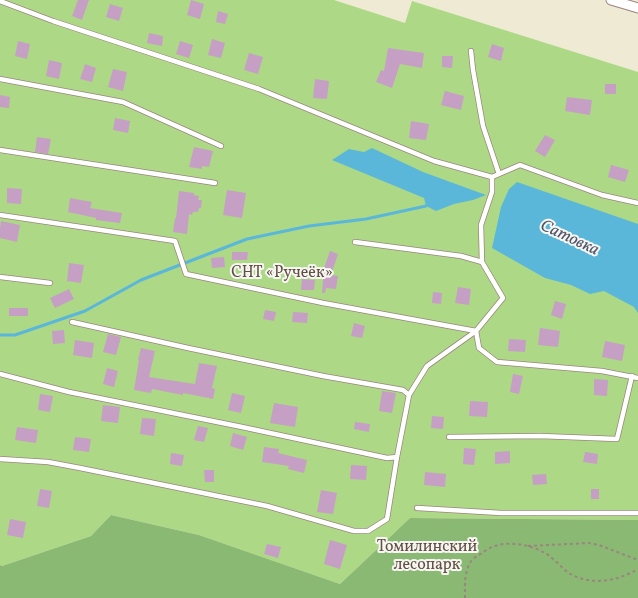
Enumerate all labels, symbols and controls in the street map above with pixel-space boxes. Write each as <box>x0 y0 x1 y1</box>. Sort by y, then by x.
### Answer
water label: Сатовка <box>536 217 602 261</box>
park label: СНТ «Ручеёк» <box>231 264 333 284</box>
park label: Томилинский лесопарк <box>377 538 477 576</box>

